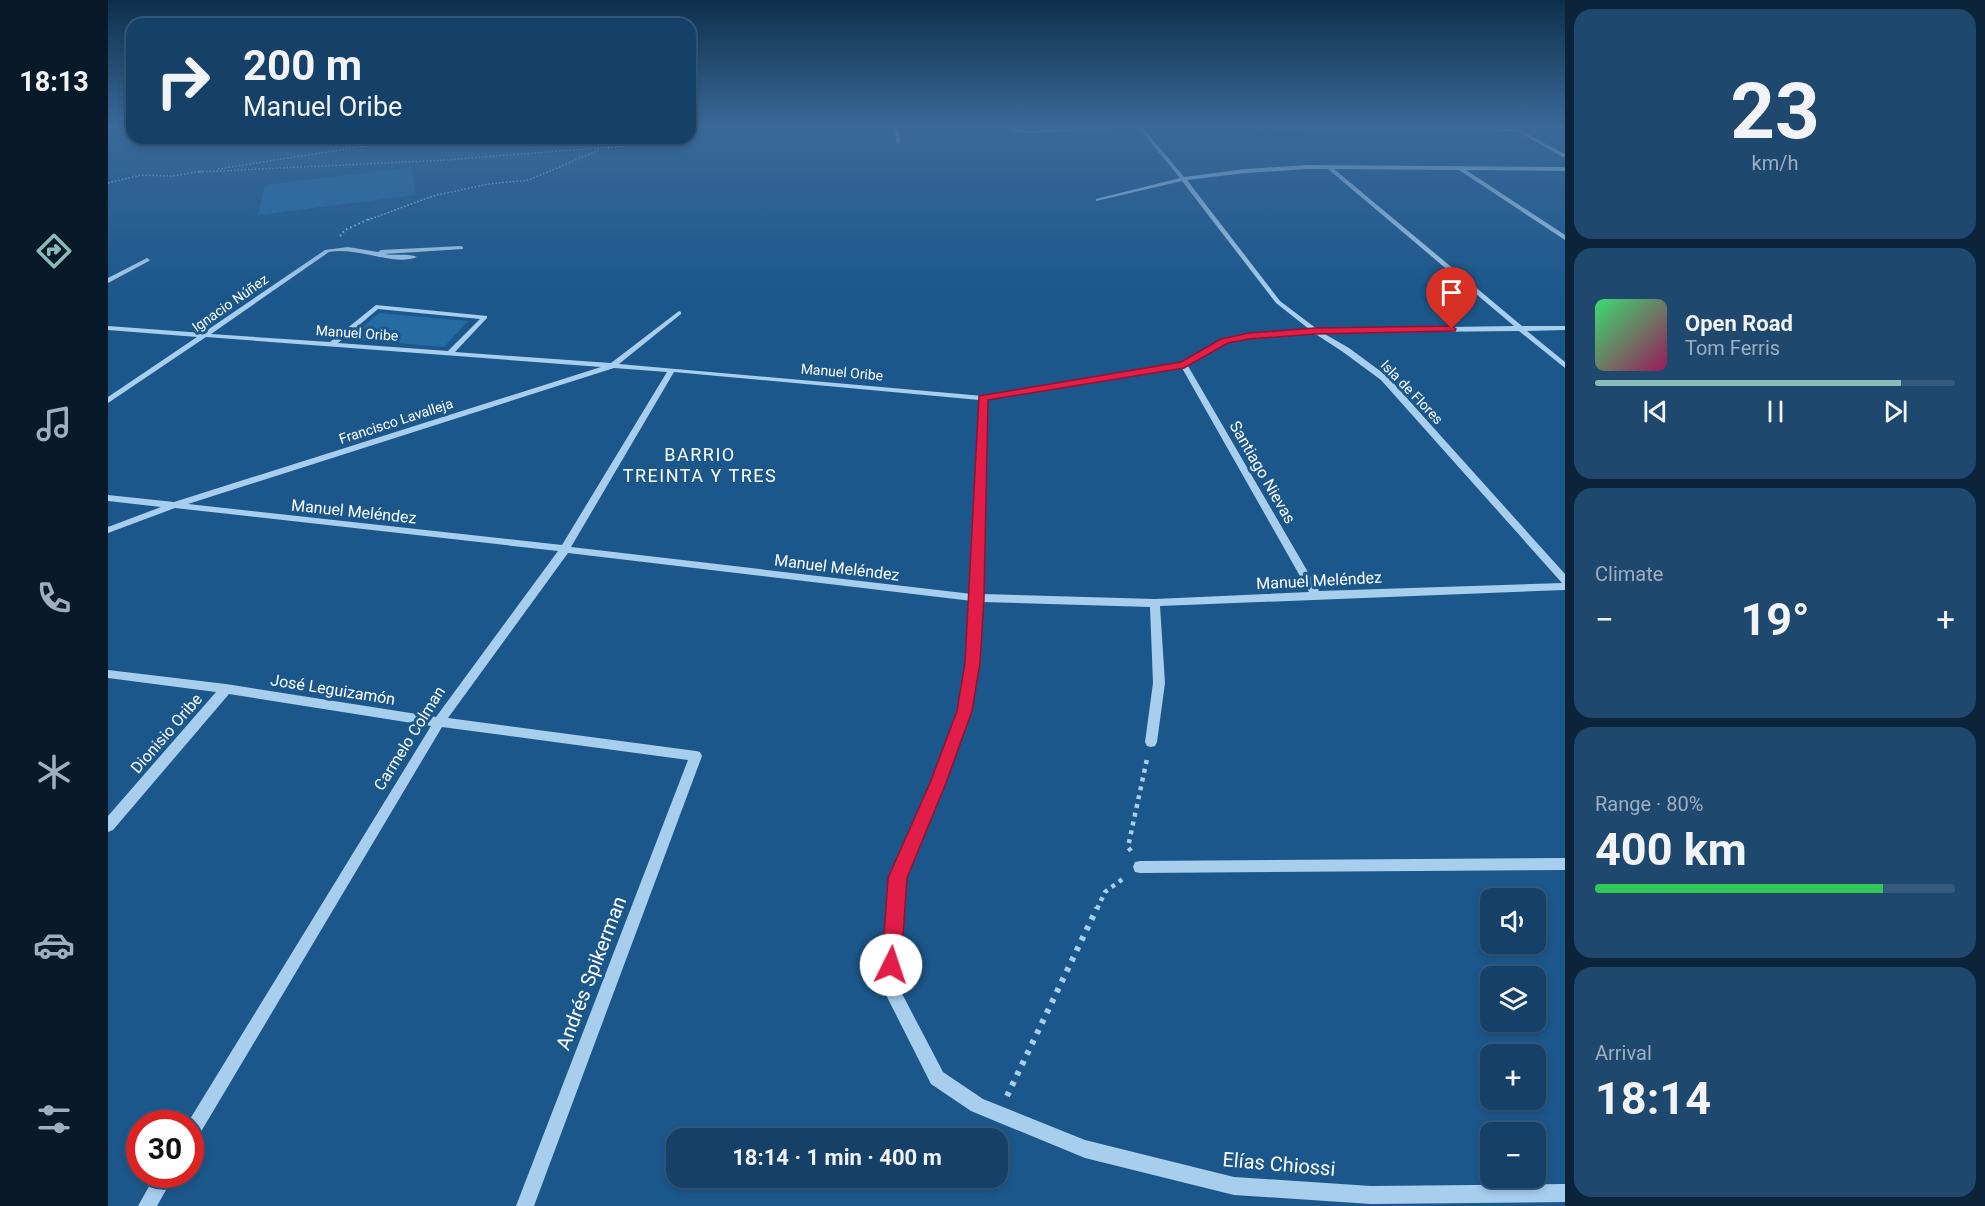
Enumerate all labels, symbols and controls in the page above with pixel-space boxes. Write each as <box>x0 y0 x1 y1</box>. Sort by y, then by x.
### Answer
text: 200 m <box>243 41 362 90</box>
icon: right <box>144 42 222 120</box>
text: 18:13 <box>19 66 89 98</box>
text: 23 <box>1730 66 1820 157</box>
text: Manuel Oribe <box>243 91 402 123</box>
text: km/h <box>1752 151 1798 175</box>
icon: directions <box>33 230 75 272</box>
pin <box>1426 267 1477 329</box>
street label: Ignacio Núñez <box>189 271 271 335</box>
icon: arrive <box>1435 276 1468 309</box>
text: Open Road <box>1685 311 1793 336</box>
street label: Manuel Oribe <box>315 322 399 344</box>
text: Tom Ferris <box>1685 336 1780 360</box>
street label: Isla de Flores <box>1378 357 1446 427</box>
street label: Manuel Oribe <box>800 360 884 384</box>
street label: Francisco Lavalleja <box>337 395 455 447</box>
icon: previous <box>1639 395 1672 428</box>
icon: pause <box>1759 395 1792 428</box>
icon: next <box>1879 395 1912 428</box>
icon: music <box>33 403 75 445</box>
street label: Santiago Nievas <box>1226 418 1300 527</box>
district label: BARRIO TREINTA Y TRES <box>623 444 777 486</box>
street label: Manuel Meléndez <box>290 495 418 528</box>
street label: Manuel Meléndez <box>773 550 901 585</box>
text: Climate <box>1595 562 1663 586</box>
street label: Manuel Meléndez <box>1256 568 1382 593</box>
icon: phone <box>33 577 75 619</box>
text: 19° <box>1740 593 1810 646</box>
text: − <box>1595 600 1614 639</box>
text: + <box>1936 600 1955 639</box>
street label: José Leguizamón <box>269 670 397 709</box>
street label: Carmelo Colman <box>370 683 449 794</box>
street label: Dionisio Oribe <box>127 690 206 777</box>
icon: climate <box>33 751 75 793</box>
text: Range · 80% <box>1595 792 1703 816</box>
text: 400 km <box>1595 823 1747 876</box>
map controls <box>1480 888 1546 1188</box>
button: sound <box>1480 888 1546 954</box>
street label: Andrés Spikerman <box>551 893 631 1053</box>
icon: car <box>33 924 75 966</box>
position arrow <box>859 933 923 997</box>
button: layers <box>1480 966 1546 1032</box>
text: Arrival <box>1595 1041 1652 1065</box>
button: + <box>1480 1044 1546 1110</box>
text: 18:14 <box>1595 1072 1711 1125</box>
icon: filters <box>33 1098 75 1140</box>
speed limit sign: 30 <box>126 1110 204 1188</box>
button: − <box>1480 1122 1546 1188</box>
text: 18:14 · 1 min · 400 m <box>732 1145 942 1170</box>
street label: Elías Chiossi <box>1222 1147 1336 1181</box>

